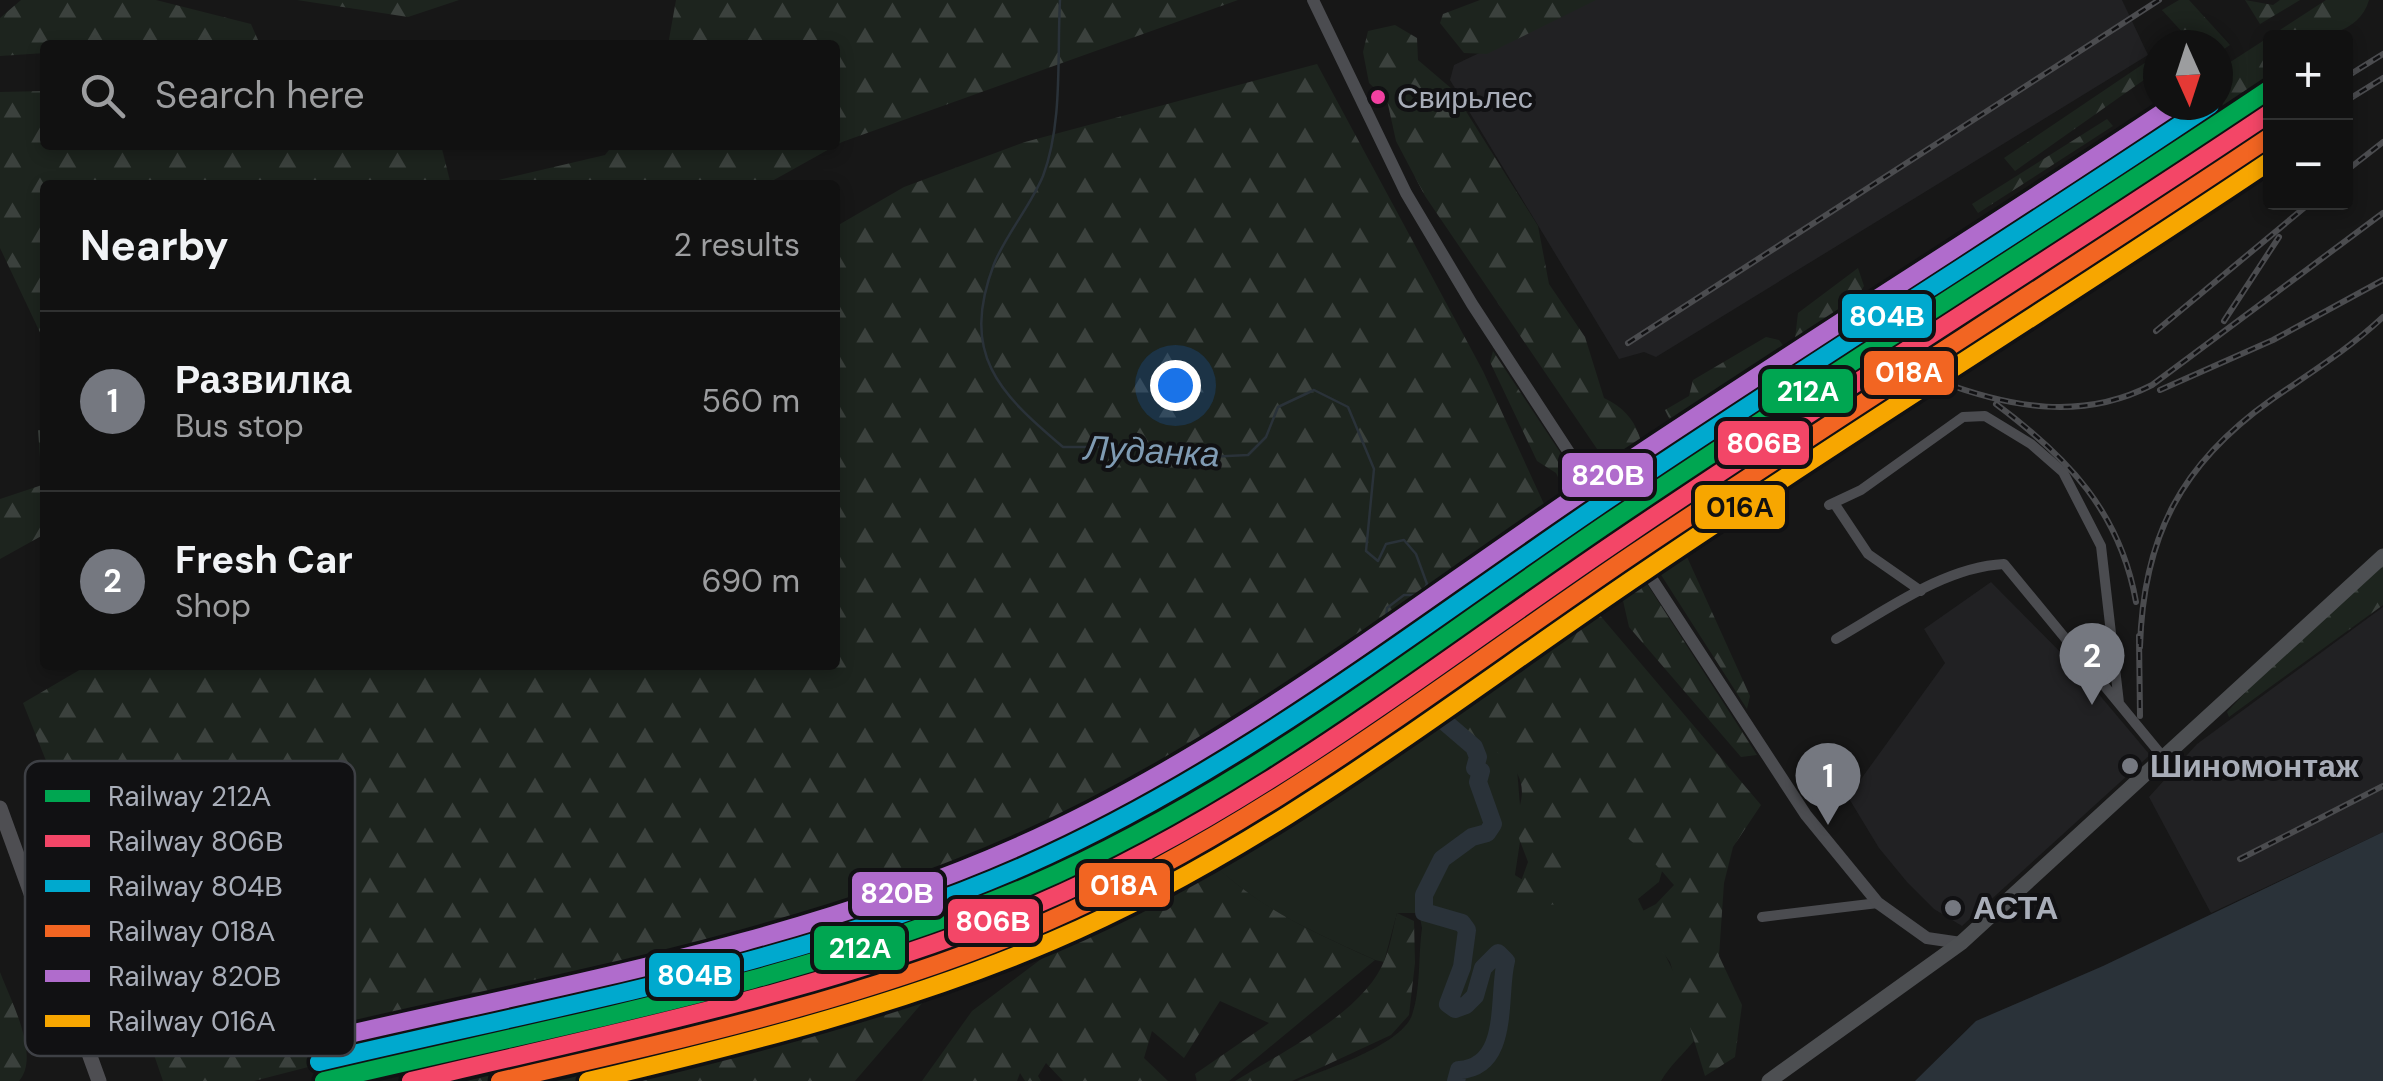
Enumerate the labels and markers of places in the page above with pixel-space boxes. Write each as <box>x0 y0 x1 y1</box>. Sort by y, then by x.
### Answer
place label: Свирьлес <box>1397 78 1533 117</box>
marker: Свирьлес <box>1368 87 1388 107</box>
pin: 2 <box>2060 622 2124 705</box>
pin: 1 <box>1796 742 1860 825</box>
place label: Шиномонтаж <box>2150 745 2359 787</box>
marker: Шиномонтаж <box>2119 755 2141 777</box>
place label: АСТА <box>1973 887 2058 929</box>
marker: АСТА <box>1942 897 1964 919</box>

